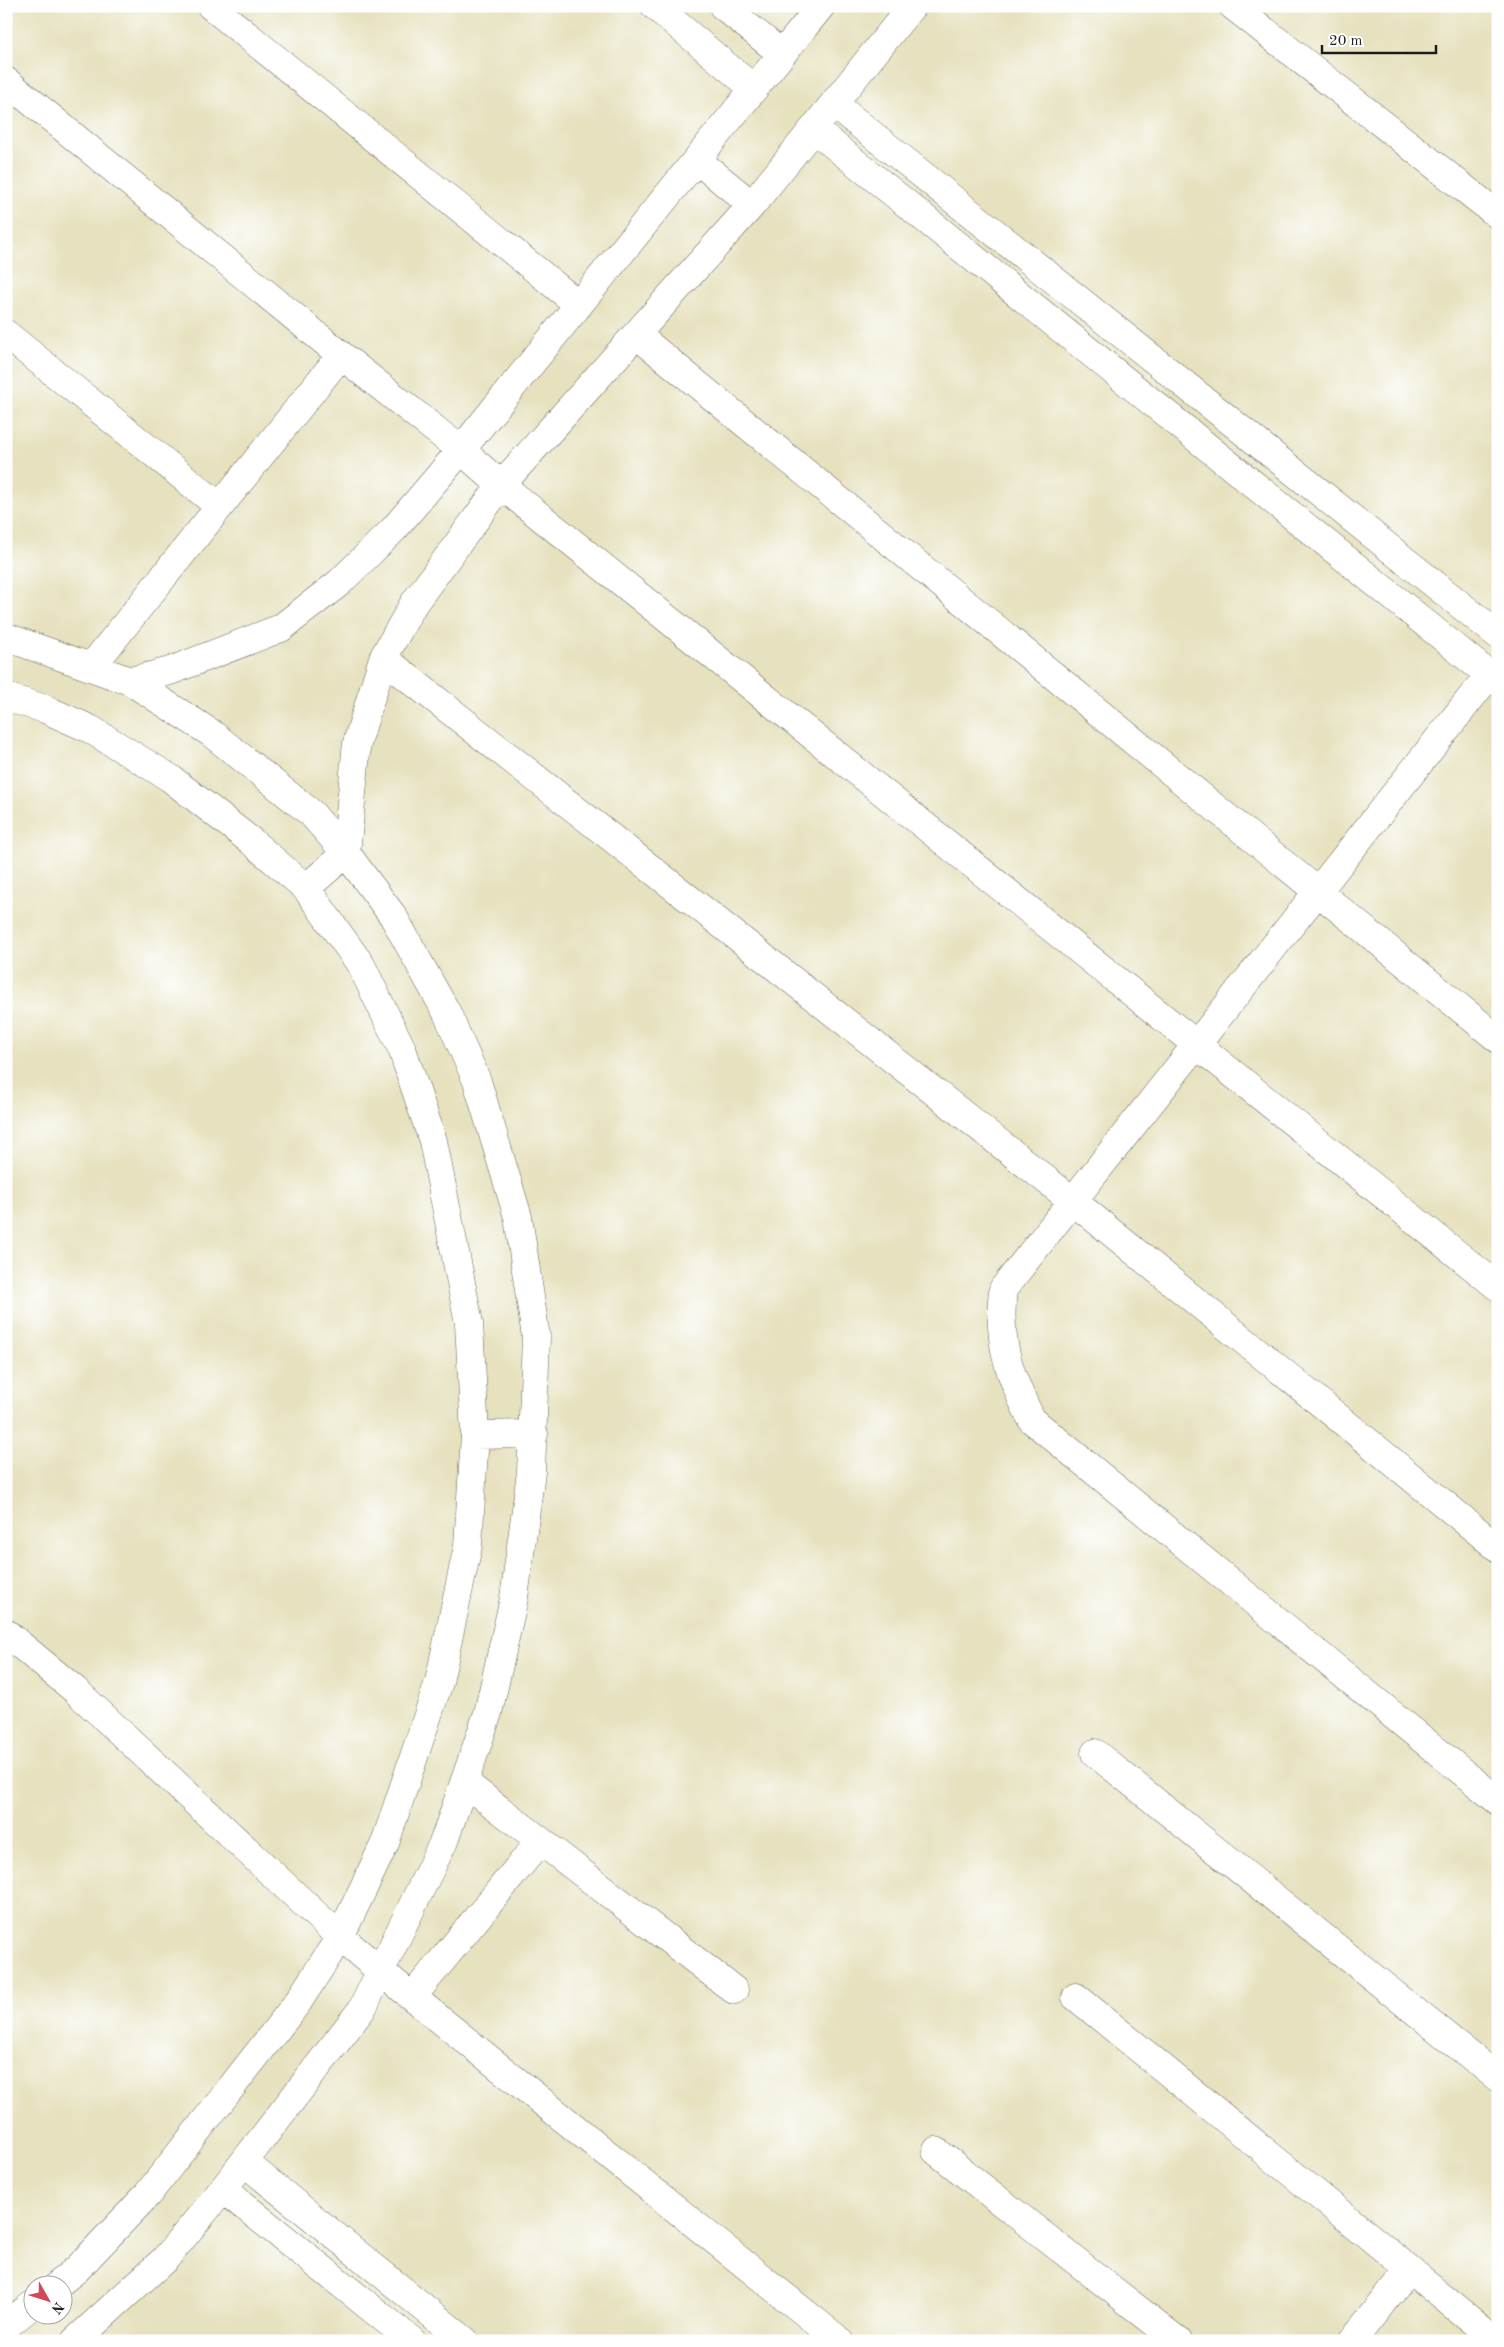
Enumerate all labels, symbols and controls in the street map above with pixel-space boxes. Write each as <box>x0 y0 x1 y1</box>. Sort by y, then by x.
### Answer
scale bar <box>1322 22 1435 54</box>
text: 20 m <box>1329 34 1363 49</box>
north arrow <box>22 2274 72 2324</box>
text: N <box>48 2299 66 2316</box>

